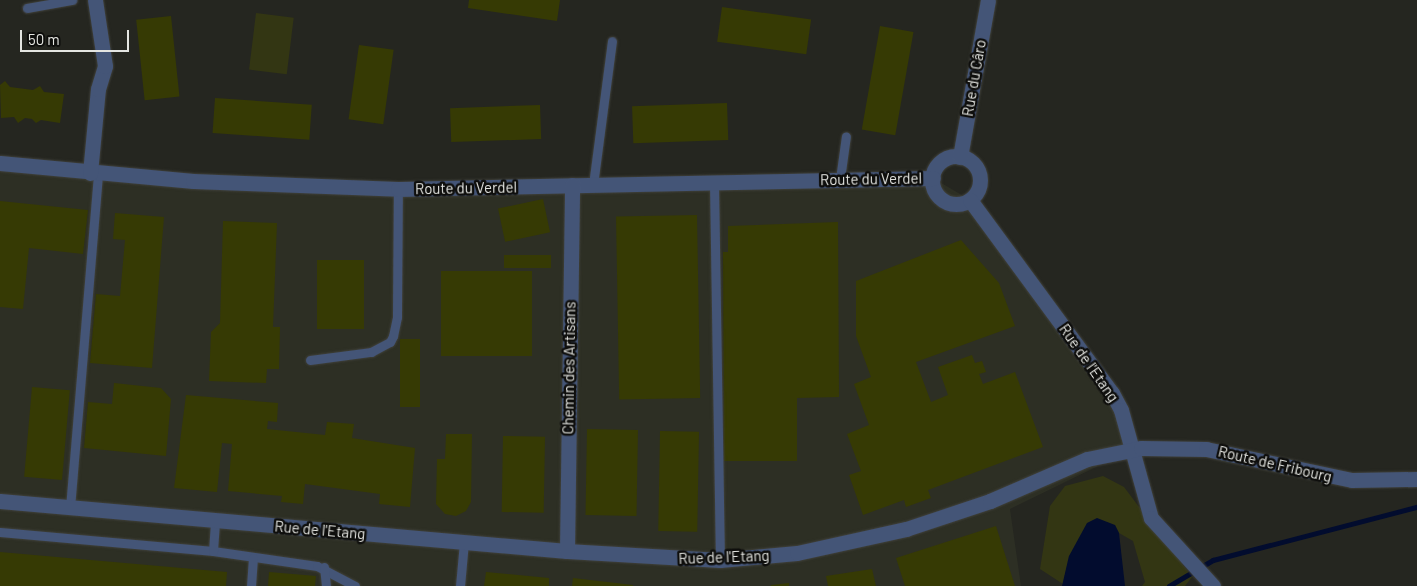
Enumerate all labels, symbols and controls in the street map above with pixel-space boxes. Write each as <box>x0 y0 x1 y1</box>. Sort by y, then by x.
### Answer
scale bar <box>22 20 131 52</box>
text: 50 m <box>28 30 60 48</box>
street label: Rue du Câro <box>958 38 990 118</box>
street label: Route du Verdel <box>820 169 922 189</box>
street label: Route du Verdel <box>415 178 517 198</box>
street label: Chemin des Artisans <box>559 301 579 435</box>
street label: Rue de l'Etang <box>1055 321 1123 405</box>
street label: Route de Fribourg <box>1216 442 1334 486</box>
street label: Rue de l'Etang <box>274 517 366 543</box>
street label: Rue de l'Etang <box>678 546 770 568</box>

